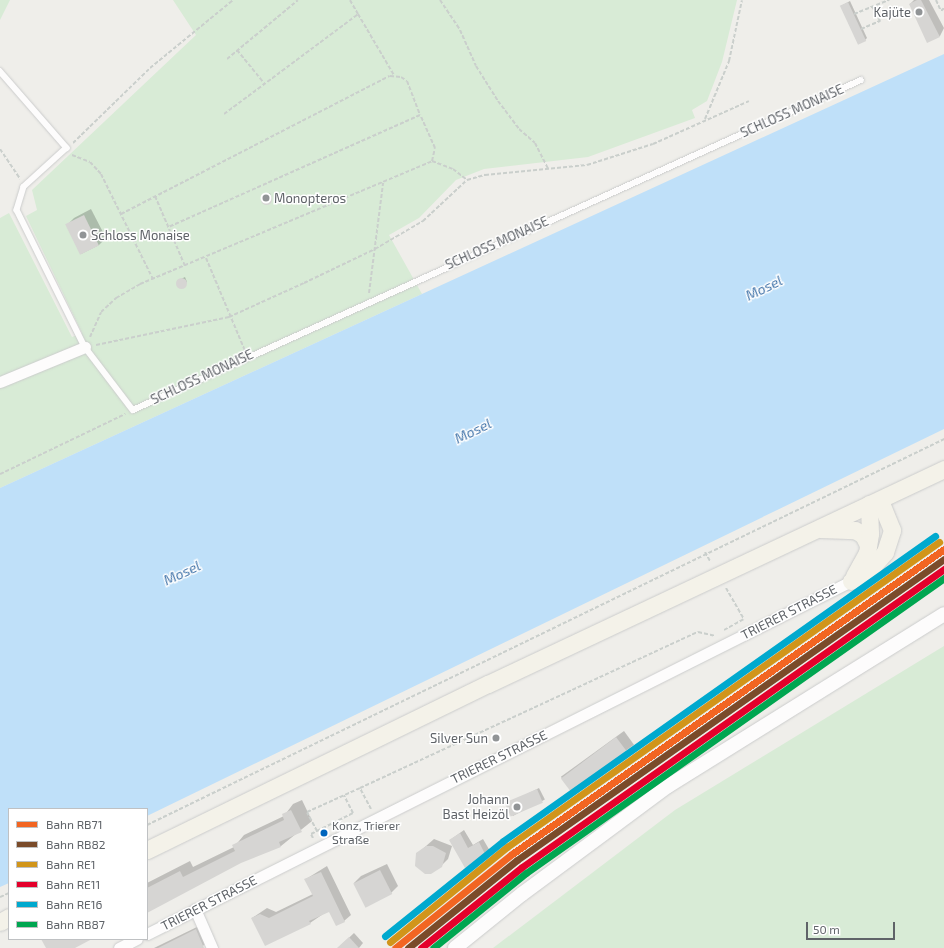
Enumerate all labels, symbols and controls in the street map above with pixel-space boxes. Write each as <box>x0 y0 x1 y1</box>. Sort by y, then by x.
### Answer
place label: Kajüte <box>874 4 911 20</box>
marker: Kajüte <box>914 7 924 17</box>
street label: SCHLOSS MONAISE <box>738 81 846 141</box>
place label: Monopteros <box>274 190 346 206</box>
marker: Monopteros <box>261 193 271 203</box>
street label: SCHLOSS MONAISE <box>443 213 551 273</box>
place label: Schloss Monaise <box>91 227 190 243</box>
marker: Schloss Monaise <box>78 230 88 240</box>
water label: Mosel <box>743 272 785 304</box>
street label: SCHLOSS MONAISE <box>148 346 256 408</box>
water label: Mosel <box>452 415 494 447</box>
water label: Mosel <box>161 557 203 589</box>
street label: TRIERER STRASSE <box>739 581 839 643</box>
street label: TRIERER STRASSE <box>448 727 550 787</box>
place label: Silver Sun <box>430 730 488 746</box>
marker: Silver Sun <box>491 733 501 743</box>
place label: Johann Bast Heizöl <box>443 792 509 823</box>
marker: Johann Bast Heizöl <box>512 802 522 812</box>
legend <box>8 808 148 940</box>
text: Bahn RB71 <box>46 817 102 831</box>
place label: Konz, Trierer Straße <box>332 819 400 847</box>
marker: Konz, Trierer Straße <box>319 828 329 838</box>
text: Bahn RB82 <box>46 837 106 851</box>
text: Bahn RE1 <box>46 857 96 871</box>
street label: TRIERER STRASSE <box>159 872 259 934</box>
text: Bahn RE11 <box>46 877 100 891</box>
text: Bahn RE16 <box>46 897 102 911</box>
scale bar <box>808 914 897 940</box>
text: Bahn RB87 <box>46 917 105 931</box>
text: 50 m <box>813 922 840 936</box>

